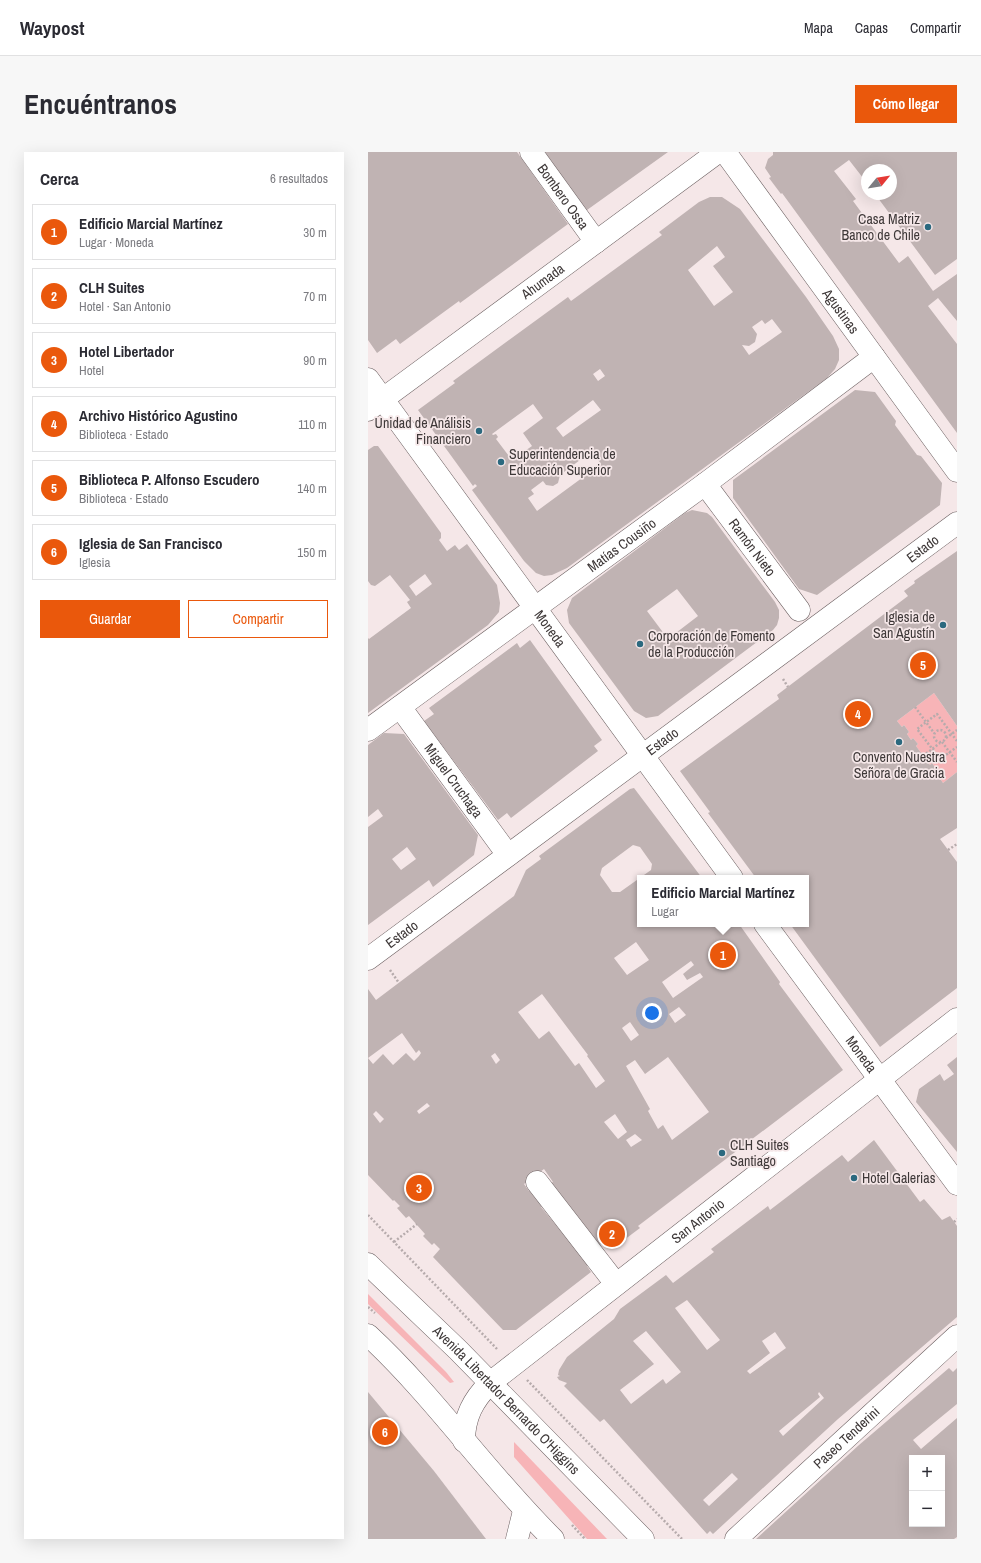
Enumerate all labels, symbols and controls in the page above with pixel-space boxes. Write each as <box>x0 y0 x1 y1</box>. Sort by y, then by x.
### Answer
text: Waypost <box>20 15 84 41</box>
text: Mapa <box>804 19 833 37</box>
text: Capas <box>855 19 888 37</box>
text: Compartir <box>910 19 961 37</box>
text: Encuéntranos <box>24 85 177 123</box>
button: Cómo llegar <box>855 85 957 123</box>
street label: Bombero Ossa <box>533 160 593 233</box>
north arrow <box>861 164 897 200</box>
text: Cerca <box>40 167 79 190</box>
text: 6 resultados <box>270 170 328 187</box>
place label: Casa Matriz Banco de Chile <box>842 210 920 244</box>
text: Edificio Marcial Martínez <box>79 213 223 234</box>
marker: Casa Matriz Banco de Chile <box>923 222 933 232</box>
text: 1 <box>51 224 57 241</box>
text: 30 m <box>303 224 327 241</box>
text: Lugar · Moneda <box>79 234 154 251</box>
street label: Ahumada <box>517 259 568 304</box>
text: CLH Suites <box>79 277 145 298</box>
street label: Agustinas <box>818 285 863 337</box>
text: 2 <box>51 288 57 305</box>
text: 70 m <box>303 288 327 305</box>
text: Hotel · San Antonio <box>79 298 171 315</box>
text: Hotel Libertador <box>79 341 174 362</box>
text: 3 <box>51 352 57 369</box>
text: 90 m <box>303 352 327 369</box>
text: Hotel <box>79 362 104 379</box>
text: Archivo Histórico Agustino <box>79 405 238 426</box>
place label: Unidad de Análisis Financiero <box>375 414 471 448</box>
text: 4 <box>51 416 57 433</box>
text: 110 m <box>298 416 327 433</box>
text: Biblioteca · Estado <box>79 426 169 443</box>
marker: Unidad de Análisis Financiero <box>474 426 484 436</box>
place label: Superintendencia de Educación Superior <box>509 445 616 479</box>
marker: Superintendencia de Educación Superior <box>496 457 506 467</box>
text: Biblioteca P. Alfonso Escudero <box>79 469 259 490</box>
text: 5 <box>51 480 57 497</box>
text: 140 m <box>297 480 327 497</box>
text: Biblioteca · Estado <box>79 490 169 507</box>
street label: Matías Cousiño <box>584 514 659 576</box>
street label: Ramón Nieto <box>725 515 780 580</box>
street label: Estado <box>903 531 942 566</box>
text: Iglesia de San Francisco <box>79 533 223 554</box>
text: 6 <box>51 544 57 561</box>
text: 150 m <box>297 544 327 561</box>
text: Iglesia <box>79 554 110 571</box>
button: Guardar <box>40 600 180 638</box>
button: Compartir <box>188 600 328 638</box>
street label: Moneda <box>531 607 570 651</box>
place label: Iglesia de San Agustín <box>873 608 935 642</box>
marker: Iglesia de San Agustín <box>938 620 948 630</box>
place label: Corporación de Fomento de la Producción <box>648 627 775 661</box>
marker: Corporación de Fomento de la Producción <box>635 639 645 649</box>
pin: 5 <box>910 650 936 680</box>
pin: 4 <box>845 699 871 729</box>
street label: Estado <box>642 723 682 759</box>
marker: Convento Nuestra Señora de Gracia <box>894 737 904 747</box>
street label: Miguel Cruchaga <box>421 740 487 822</box>
place label: Convento Nuestra Señora de Gracia <box>853 748 946 782</box>
popup <box>637 875 809 927</box>
text: Edificio Marcial Martínez <box>651 882 795 903</box>
text: Lugar <box>651 903 678 920</box>
street label: Estado <box>382 916 421 952</box>
pin: 1 <box>710 940 736 970</box>
your location <box>642 1003 662 1023</box>
street label: Moneda <box>842 1032 881 1077</box>
place label: CLH Suites Santiago <box>730 1136 789 1170</box>
marker: CLH Suites Santiago <box>717 1148 727 1158</box>
place label: Hotel Galerias <box>862 1169 936 1187</box>
pin: 3 <box>406 1173 432 1203</box>
marker: Hotel Galerias <box>849 1173 859 1183</box>
street label: San Antonio <box>668 1195 728 1247</box>
pin: 2 <box>599 1219 625 1249</box>
street label: Avenida Libertador Bernardo O'Higgins <box>428 1321 584 1478</box>
street label: Paseo Tenderini <box>810 1403 883 1472</box>
pin: 6 <box>372 1417 398 1447</box>
map controls <box>909 1455 945 1527</box>
button: + <box>909 1455 945 1491</box>
button: − <box>909 1491 945 1527</box>

